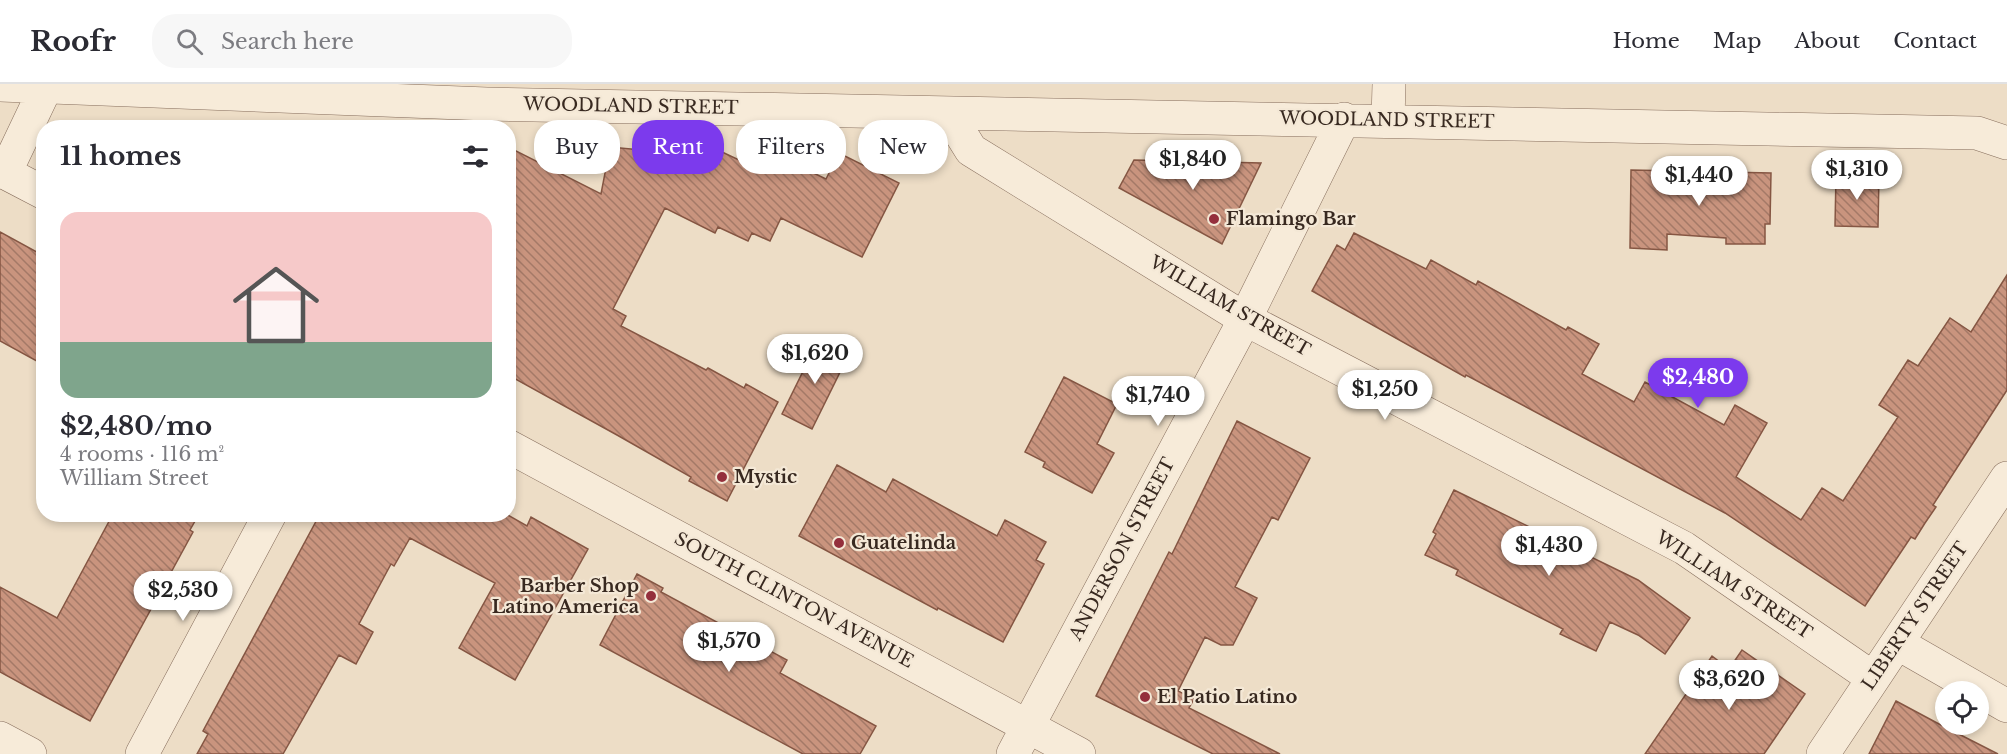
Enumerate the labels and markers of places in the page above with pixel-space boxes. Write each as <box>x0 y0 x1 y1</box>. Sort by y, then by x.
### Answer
pin: $1,840 <box>1144 140 1242 191</box>
pin: $1,310 <box>1808 150 1906 201</box>
pin: $1,440 <box>1650 156 1748 207</box>
place label: Flamingo Bar <box>1226 208 1356 230</box>
marker: Flamingo Bar <box>1207 212 1221 226</box>
pin: $1,620 <box>766 334 864 385</box>
pin: $2,480 <box>1649 358 1747 409</box>
pin: $1,250 <box>1336 370 1434 421</box>
pin: $1,740 <box>1109 376 1207 427</box>
place label: Mystic <box>734 466 797 488</box>
marker: Mystic <box>715 470 729 484</box>
pin: $1,430 <box>1500 526 1598 577</box>
place label: Guatelinda <box>851 532 957 554</box>
marker: Guatelinda <box>832 536 846 550</box>
pin: $2,530 <box>134 571 232 622</box>
place label: Barber Shop Latino America <box>492 575 640 618</box>
marker: Barber Shop Latino America <box>644 589 658 603</box>
pin: $1,570 <box>680 622 778 673</box>
pin: $3,620 <box>1680 660 1778 711</box>
place label: El Patio Latino <box>1157 686 1297 708</box>
marker: El Patio Latino <box>1138 690 1152 704</box>

